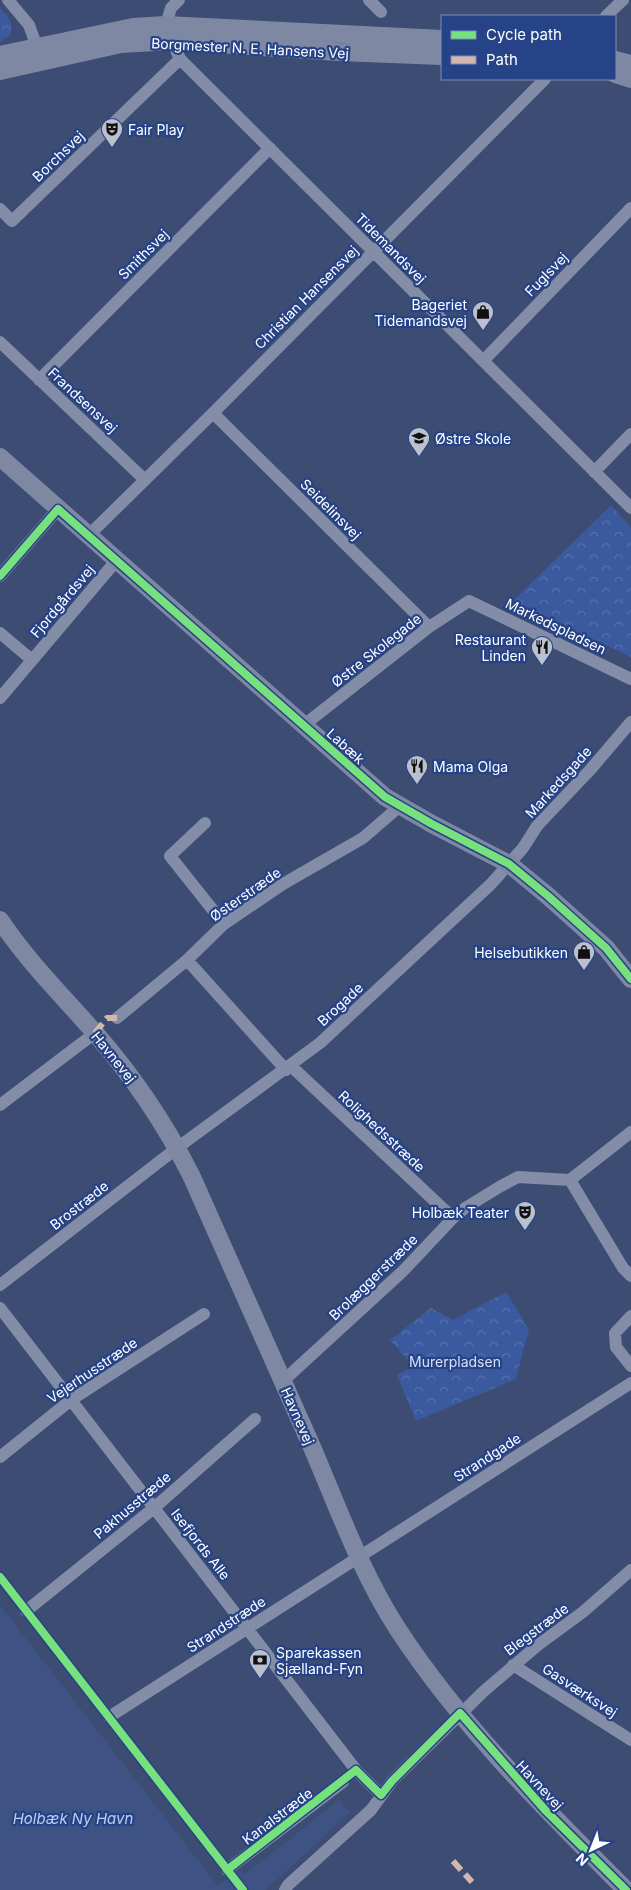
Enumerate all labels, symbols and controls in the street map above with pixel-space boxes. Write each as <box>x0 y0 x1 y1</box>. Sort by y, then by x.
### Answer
legend <box>441 15 616 80</box>
text: Cycle path <box>486 25 562 44</box>
street label: Borgmester N. E. Hansens Vej <box>151 34 349 62</box>
text: Path <box>486 50 518 69</box>
theatre icon: Fair Play <box>100 117 124 148</box>
place label: Fair Play <box>128 121 184 138</box>
street label: Borchsvej <box>29 127 87 185</box>
street label: Tidemandsvej <box>352 209 430 287</box>
street label: Smithsvej <box>114 225 172 283</box>
street label: Christian Hansensvej <box>251 242 361 352</box>
street label: Fuglsvej <box>521 248 571 300</box>
place label: Bageriet Tidemandsvej <box>374 296 467 329</box>
shop icon: Bageriet Tidemandsvej <box>471 300 495 331</box>
street label: Frandsensvej <box>45 364 121 436</box>
school or university icon: Østre Skole <box>407 426 431 457</box>
place label: Østre Skole <box>435 430 511 447</box>
street label: Seidelinsvej <box>297 475 365 543</box>
street label: Fjordgårdsvej <box>26 561 98 641</box>
street label: Markedspladsen <box>503 594 609 658</box>
street label: Østre Skolegade <box>328 610 424 690</box>
place label: Restaurant Linden <box>455 631 526 664</box>
restaurant icon: Restaurant Linden <box>530 635 554 666</box>
street label: Labæk <box>324 725 369 768</box>
street label: Markedsgade <box>521 743 595 821</box>
restaurant icon: Mama Olga <box>405 754 429 785</box>
place label: Mama Olga <box>433 758 508 775</box>
street label: Østerstræde <box>206 863 284 925</box>
shop icon: Helsebutikken <box>572 940 596 971</box>
place label: Helsebutikken <box>474 944 568 961</box>
street label: Brogade <box>314 979 366 1029</box>
street label: Havnevej <box>88 1028 140 1086</box>
street label: Rolighedsstræde <box>335 1087 429 1175</box>
street label: Brostræde <box>46 1177 112 1233</box>
theatre icon: Holbæk Teater <box>513 1200 537 1231</box>
place label: Holbæk Teater <box>412 1204 509 1221</box>
street label: Brolæggerstræde <box>325 1231 421 1323</box>
street label: Vejerhusstræde <box>44 1334 140 1406</box>
park label: Murerpladsen <box>409 1353 501 1370</box>
street label: Havnevej <box>278 1385 318 1447</box>
street label: Strandgade <box>450 1429 524 1485</box>
street label: Pakhusstræde <box>90 1468 174 1542</box>
street label: Isefjords Alle <box>168 1505 234 1583</box>
street label: Strandstræde <box>183 1592 269 1656</box>
street label: Blegstræde <box>500 1599 572 1659</box>
place label: Sparekassen Sjælland-Fyn <box>276 1644 363 1677</box>
bank icon: Sparekassen Sjælland-Fyn <box>248 1648 272 1679</box>
street label: Gasværksvej <box>539 1659 621 1721</box>
street label: Havnevej <box>513 1757 567 1813</box>
street label: Kanalstræde <box>238 1784 316 1848</box>
water label: Holbæk Ny Havn <box>13 1809 133 1828</box>
north arrow <box>566 1825 616 1875</box>
text: N <box>572 1850 591 1870</box>

